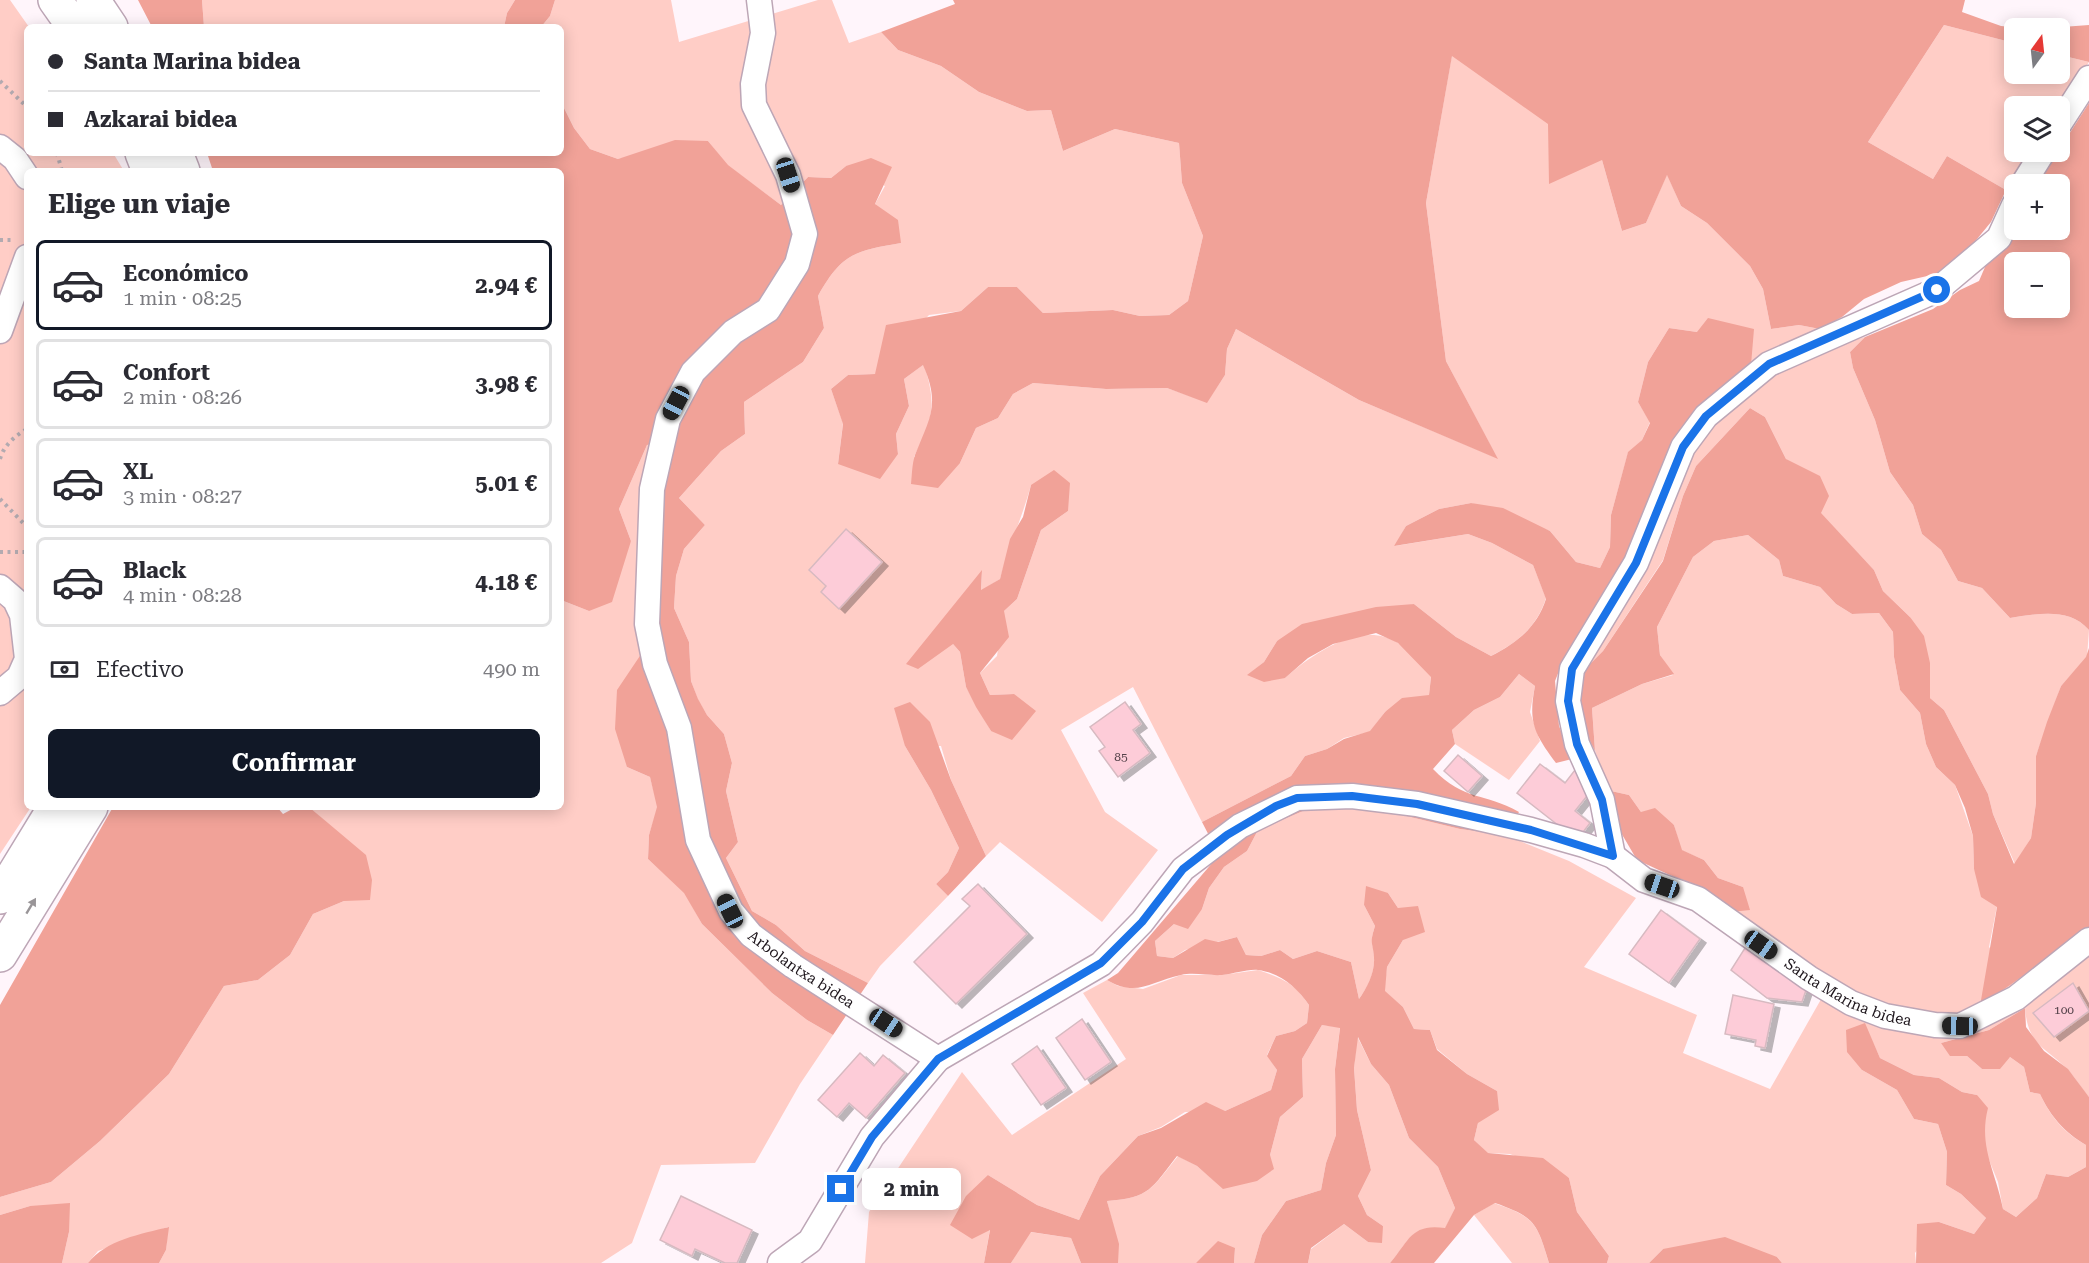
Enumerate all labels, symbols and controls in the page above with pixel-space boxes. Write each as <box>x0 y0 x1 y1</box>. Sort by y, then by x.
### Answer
north arrow <box>2004 18 2070 84</box>
map controls <box>2004 18 2070 318</box>
text: Santa Marina bidea <box>84 49 300 74</box>
button: layers <box>2004 96 2070 162</box>
text: Azkarai bidea <box>84 107 237 132</box>
car <box>774 155 802 195</box>
button: + <box>2004 174 2070 240</box>
text: Elige un viaje <box>48 188 230 220</box>
button: − <box>2004 252 2070 318</box>
icon: car <box>51 258 105 312</box>
text: Económico <box>123 261 249 286</box>
text: 2.94 € <box>475 273 537 298</box>
route start <box>1923 276 1950 303</box>
text: 1 min · 08:25 <box>123 286 242 310</box>
icon: car <box>51 357 105 411</box>
text: Confort <box>123 360 210 385</box>
text: 3.98 € <box>475 372 537 397</box>
car <box>660 383 692 423</box>
text: 2 min · 08:26 <box>123 385 242 409</box>
icon: car <box>51 456 105 510</box>
text: XL <box>123 459 153 484</box>
text: 5.01 € <box>475 471 537 496</box>
text: 3 min · 08:27 <box>123 484 242 508</box>
icon: car <box>51 555 105 609</box>
text: Black <box>123 558 187 583</box>
text: 4.18 € <box>475 570 537 595</box>
text: 4 min · 08:28 <box>123 583 242 607</box>
icon: cash <box>48 653 81 686</box>
text: Efectivo <box>96 657 184 682</box>
text: 490 m <box>483 657 540 681</box>
button: Confirmar <box>48 729 540 798</box>
house number: 85 <box>1114 750 1128 764</box>
car <box>1642 872 1682 900</box>
car <box>714 891 746 931</box>
one-way arrow <box>26 898 37 914</box>
street label: Arbolantxa bidea <box>744 927 858 1012</box>
car <box>1741 927 1781 963</box>
street label: Santa Marina bidea <box>1781 954 1913 1030</box>
house number: 100 <box>2054 1003 2074 1017</box>
car <box>866 1005 906 1041</box>
car <box>1942 1017 1978 1035</box>
callout: 2 min <box>862 1168 961 1210</box>
route end <box>827 1175 854 1202</box>
text: 2 min <box>884 1177 939 1201</box>

